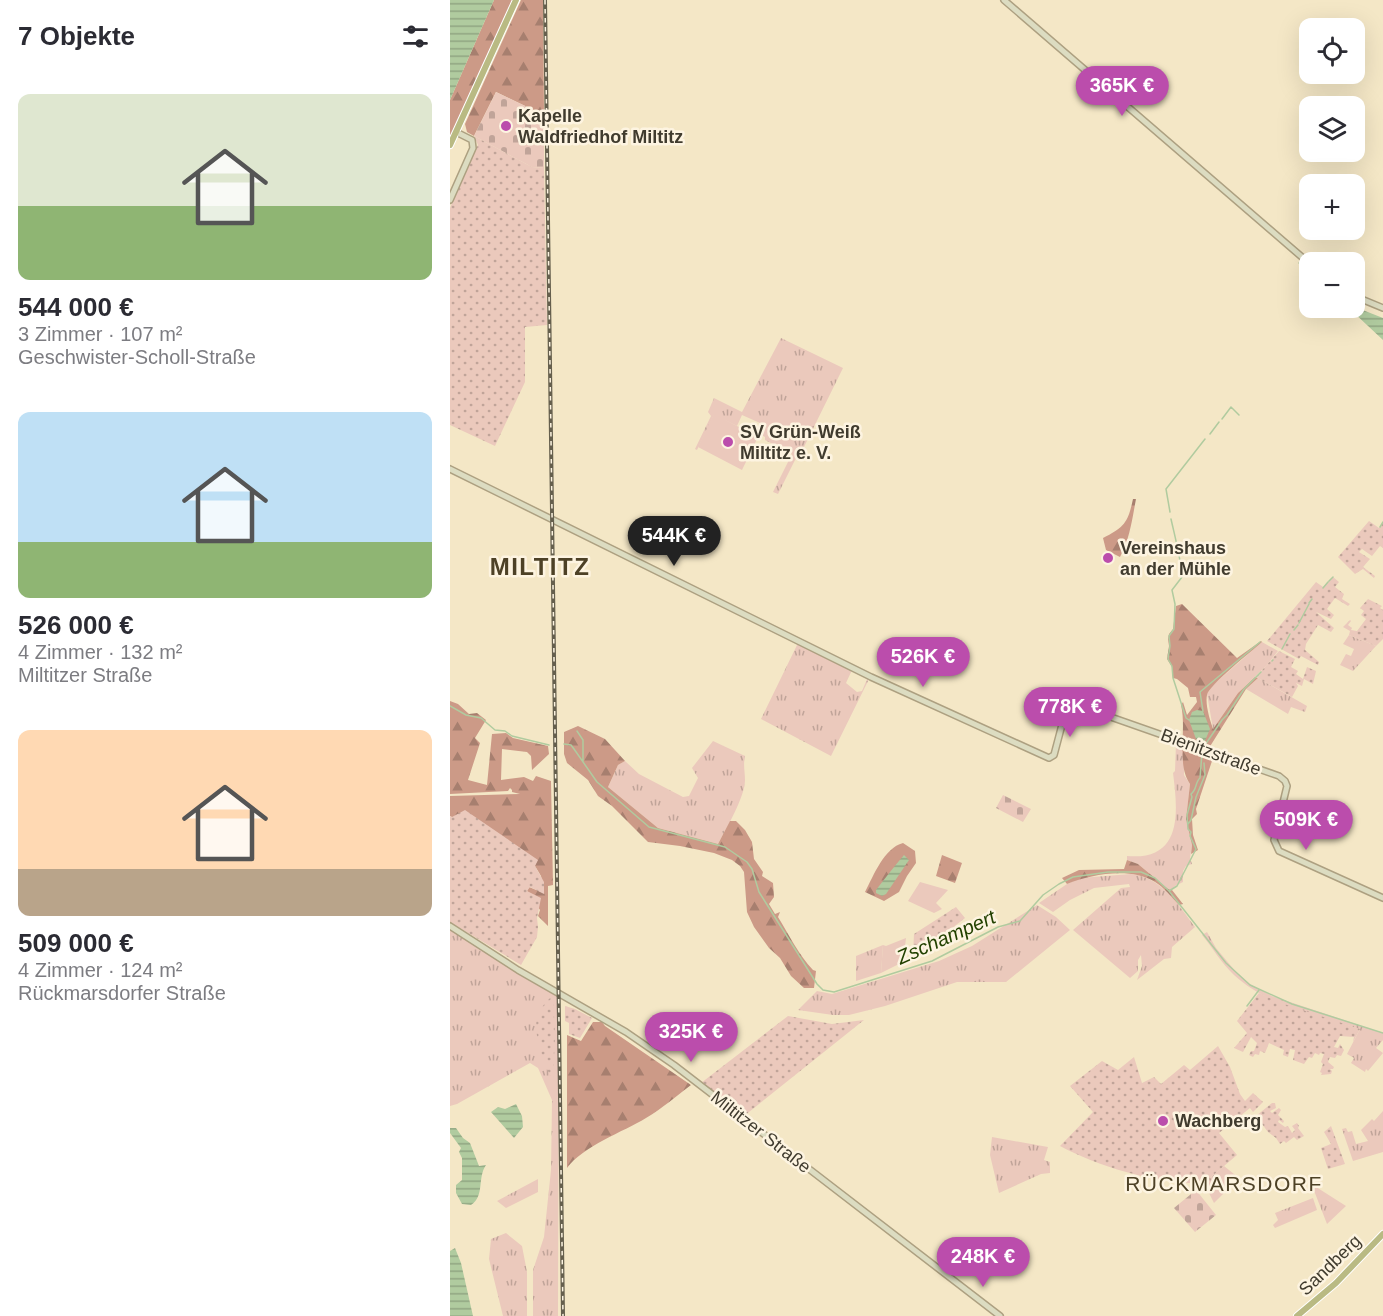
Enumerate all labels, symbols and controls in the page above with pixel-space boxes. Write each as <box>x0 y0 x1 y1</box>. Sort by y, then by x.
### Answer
map controls <box>1299 18 1365 318</box>
button: locate <box>1299 18 1365 84</box>
icon: filters <box>399 20 432 53</box>
text: 7 Objekte <box>18 21 135 51</box>
pin: 365K € <box>1073 66 1171 117</box>
text: 365K € <box>1090 74 1154 96</box>
button: layers <box>1299 96 1365 162</box>
place label: Kapelle Waldfriedhof Miltitz <box>518 106 683 147</box>
marker: Kapelle Waldfriedhof Miltitz <box>499 119 513 133</box>
icon: home <box>171 133 279 241</box>
button: + <box>1299 174 1365 240</box>
button: − <box>1299 252 1365 318</box>
text: 544 000 € <box>18 292 134 322</box>
text: 3 Zimmer · 107 m² <box>18 323 182 345</box>
text: Geschwister-Scholl-Straße <box>18 346 256 368</box>
place label: SV Grün-Weiß Miltitz e. V. <box>740 422 861 463</box>
marker: SV Grün-Weiß Miltitz e. V. <box>721 435 735 449</box>
icon: home <box>171 451 279 559</box>
pin: 544K € <box>625 516 723 567</box>
text: 544K € <box>642 524 706 546</box>
place label: Vereinshaus an der Mühle <box>1120 538 1231 579</box>
marker: Vereinshaus an der Mühle <box>1101 551 1115 565</box>
district label: MILTITZ <box>490 553 590 580</box>
text: 526 000 € <box>18 610 134 640</box>
pin: 526K € <box>874 637 972 688</box>
text: 4 Zimmer · 132 m² <box>18 641 182 663</box>
text: 526K € <box>891 645 955 667</box>
text: Miltitzer Straße <box>18 664 152 686</box>
pin: 778K € <box>1021 687 1119 738</box>
text: 778K € <box>1038 695 1102 717</box>
street label: Bienitzstraße <box>1158 725 1264 779</box>
icon: home <box>171 769 279 877</box>
pin: 509K € <box>1257 800 1355 851</box>
text: 509K € <box>1274 808 1338 830</box>
water label: Zschampert <box>892 905 1000 969</box>
text: 509 000 € <box>18 928 134 958</box>
text: 4 Zimmer · 124 m² <box>18 959 182 981</box>
text: Rückmarsdorfer Straße <box>18 982 226 1004</box>
pin: 325K € <box>642 1012 740 1063</box>
text: 325K € <box>659 1020 723 1042</box>
street label: Miltitzer Straße <box>707 1087 815 1177</box>
place label: Wachberg <box>1175 1111 1261 1131</box>
marker: Wachberg <box>1156 1114 1170 1128</box>
district label: RÜCKMARSDORF <box>1125 1172 1323 1195</box>
street label: Sandberg <box>1295 1231 1365 1299</box>
pin: 248K € <box>934 1237 1032 1288</box>
text: 248K € <box>951 1245 1015 1267</box>

